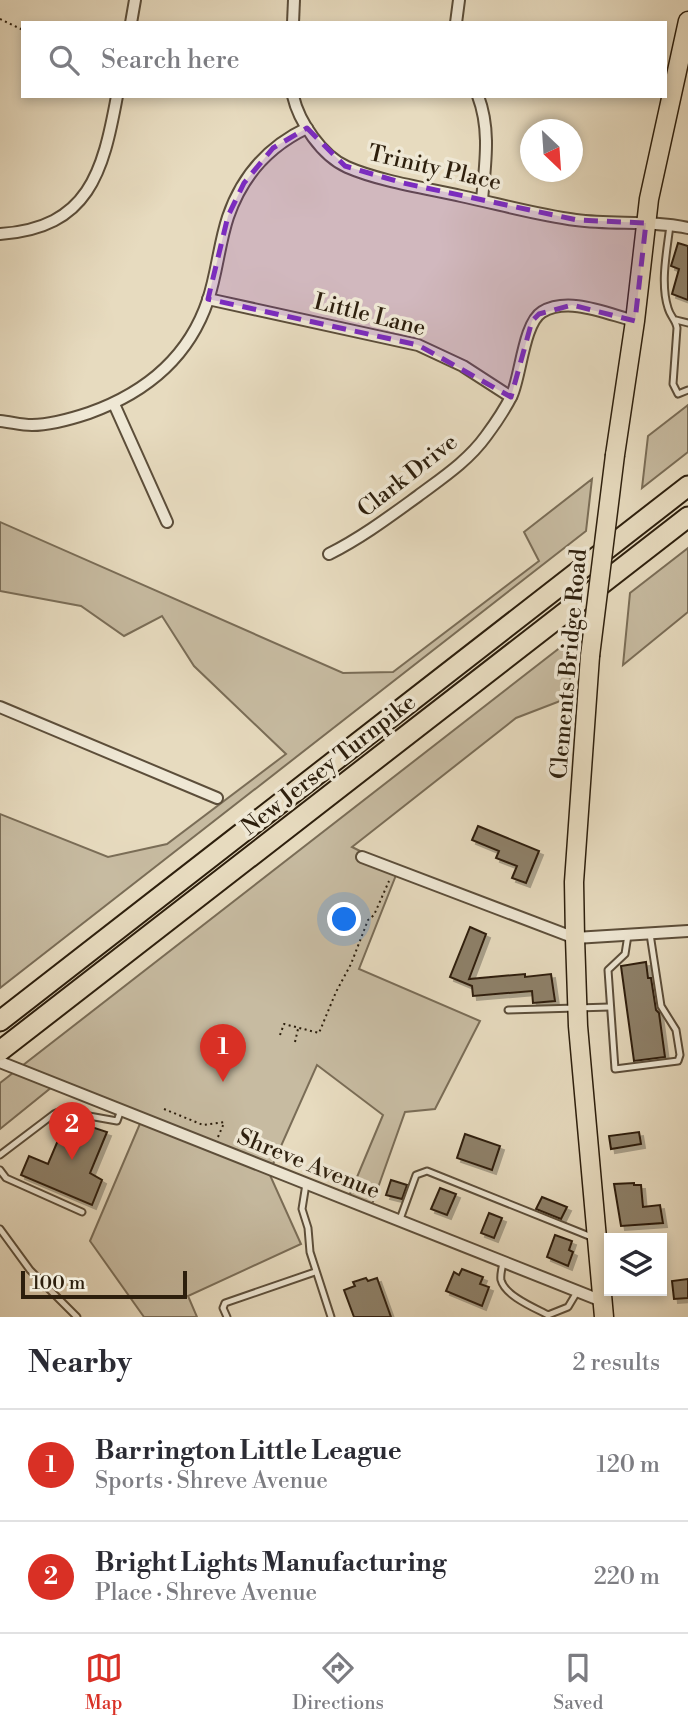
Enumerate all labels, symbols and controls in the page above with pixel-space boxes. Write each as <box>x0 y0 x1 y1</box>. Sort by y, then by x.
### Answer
search box <box>21 21 667 98</box>
icon: search <box>45 41 83 79</box>
text: Search here <box>101 44 240 76</box>
north arrow <box>520 119 583 182</box>
street label: Trinity Place <box>366 139 504 197</box>
street label: Little Lane <box>311 288 429 342</box>
street label: Clark Drive <box>352 428 463 524</box>
street label: Clements Bridge Road <box>545 548 593 780</box>
street label: New Jersey Turnpike <box>236 688 421 842</box>
your location <box>327 902 361 936</box>
pin: 1 <box>200 1024 246 1082</box>
pin: 2 <box>49 1102 95 1160</box>
street label: Shreve Avenue <box>233 1123 384 1205</box>
map controls <box>604 1233 667 1296</box>
button: layers <box>604 1233 667 1296</box>
scale bar <box>21 1268 187 1300</box>
text: 100 m <box>32 1271 85 1295</box>
text: Nearby <box>28 1344 132 1382</box>
text: 2 results <box>573 1349 660 1377</box>
text: Barrington Little League <box>95 1435 402 1467</box>
text: 1 <box>45 1451 57 1479</box>
text: 120 m <box>596 1451 660 1479</box>
text: Sports · Shreve Avenue <box>95 1467 328 1495</box>
text: Bright Lights Manufacturing <box>95 1547 446 1579</box>
text: 2 <box>44 1563 58 1591</box>
text: 220 m <box>594 1563 660 1591</box>
text: Place · Shreve Avenue <box>95 1579 317 1607</box>
tab: Map <box>85 1649 123 1715</box>
tab: Directions <box>292 1649 384 1715</box>
tab: Saved <box>553 1649 603 1715</box>

